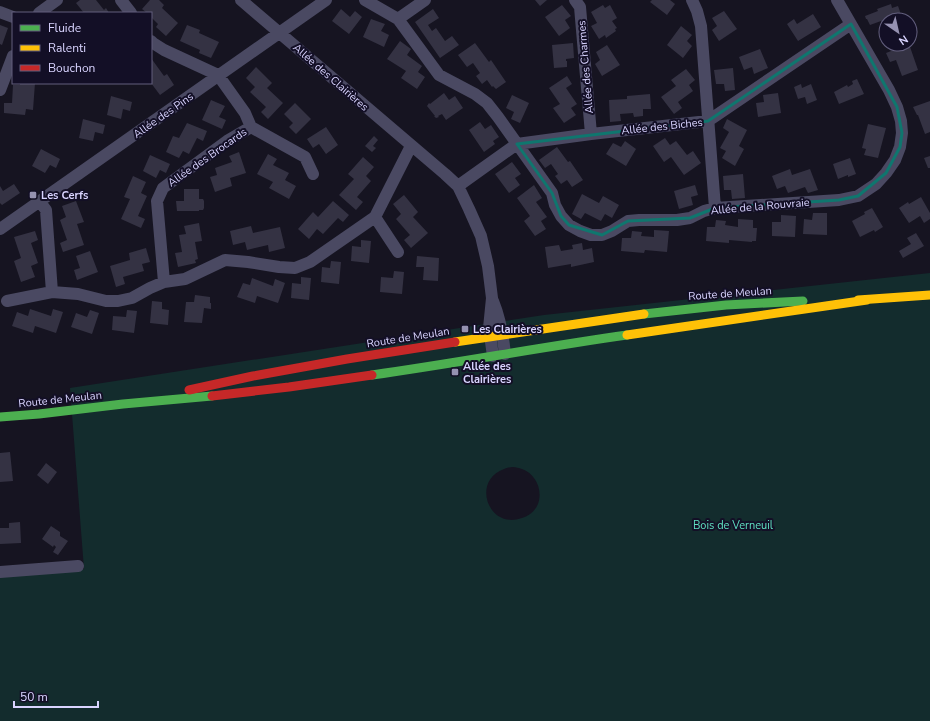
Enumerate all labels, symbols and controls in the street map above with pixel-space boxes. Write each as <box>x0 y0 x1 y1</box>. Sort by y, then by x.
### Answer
legend <box>12 12 152 84</box>
north arrow <box>878 12 918 52</box>
text: Fluide <box>48 20 81 36</box>
street label: Allée des Charmes <box>574 20 597 114</box>
text: N <box>896 31 911 48</box>
text: Ralenti <box>48 40 86 56</box>
street label: Allée des Clairières <box>290 40 372 114</box>
text: Bouchon <box>48 60 95 76</box>
street label: Allée des Pins <box>130 89 196 142</box>
street label: Allée des Biches <box>621 115 704 138</box>
street label: Allée des Brocards <box>165 125 250 190</box>
place label: Les Cerfs <box>41 188 88 203</box>
marker: Les Cerfs <box>28 190 38 200</box>
street label: Allée de la Rouvraie <box>710 195 810 218</box>
street label: Route de Meulan <box>688 283 772 304</box>
place label: Les Clairières <box>473 322 542 337</box>
street label: Route de Meulan <box>365 324 451 351</box>
marker: Les Clairières <box>460 324 470 334</box>
place label: Allée des Clairières <box>463 359 511 387</box>
marker: Allée des Clairières <box>450 367 460 377</box>
street label: Route de Meulan <box>18 388 103 411</box>
park label: Bois de Verneuil <box>693 518 774 533</box>
scale bar <box>14 683 98 709</box>
text: 50 m <box>20 689 48 705</box>

